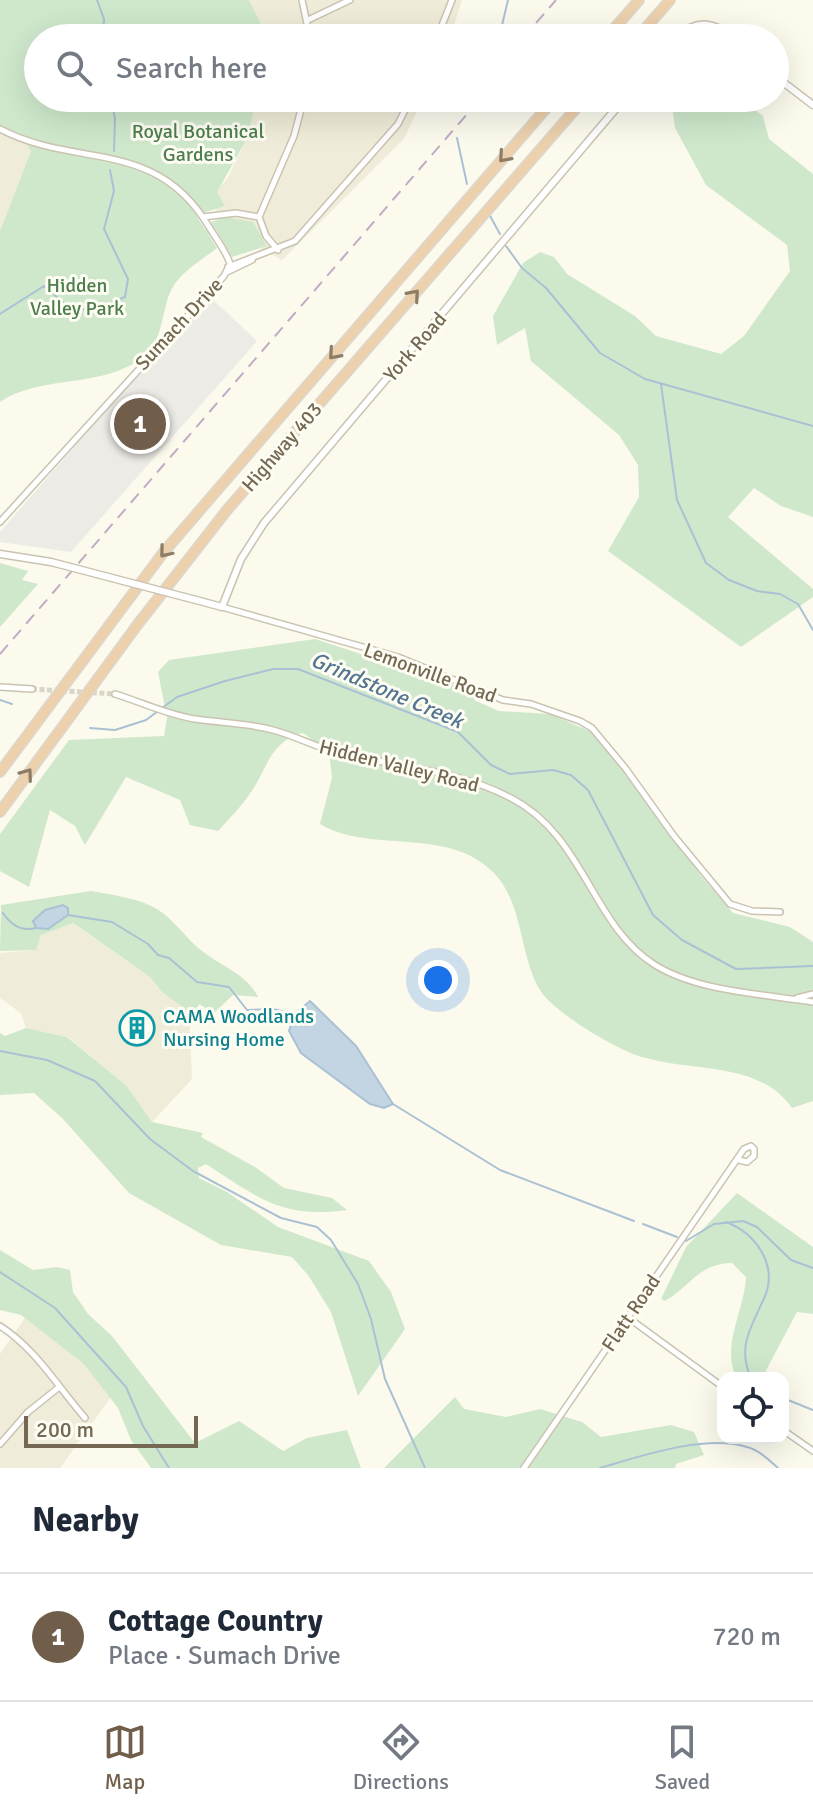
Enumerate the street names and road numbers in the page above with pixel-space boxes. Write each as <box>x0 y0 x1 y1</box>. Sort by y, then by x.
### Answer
street label: Sumach Drive <box>130 273 228 375</box>
street label: York Road <box>378 307 452 387</box>
street label: Highway 403 <box>236 397 328 497</box>
street label: Lemonville Road <box>360 637 500 709</box>
street label: Hidden Valley Road <box>316 734 482 798</box>
street label: Flatt Road <box>596 1270 666 1356</box>

